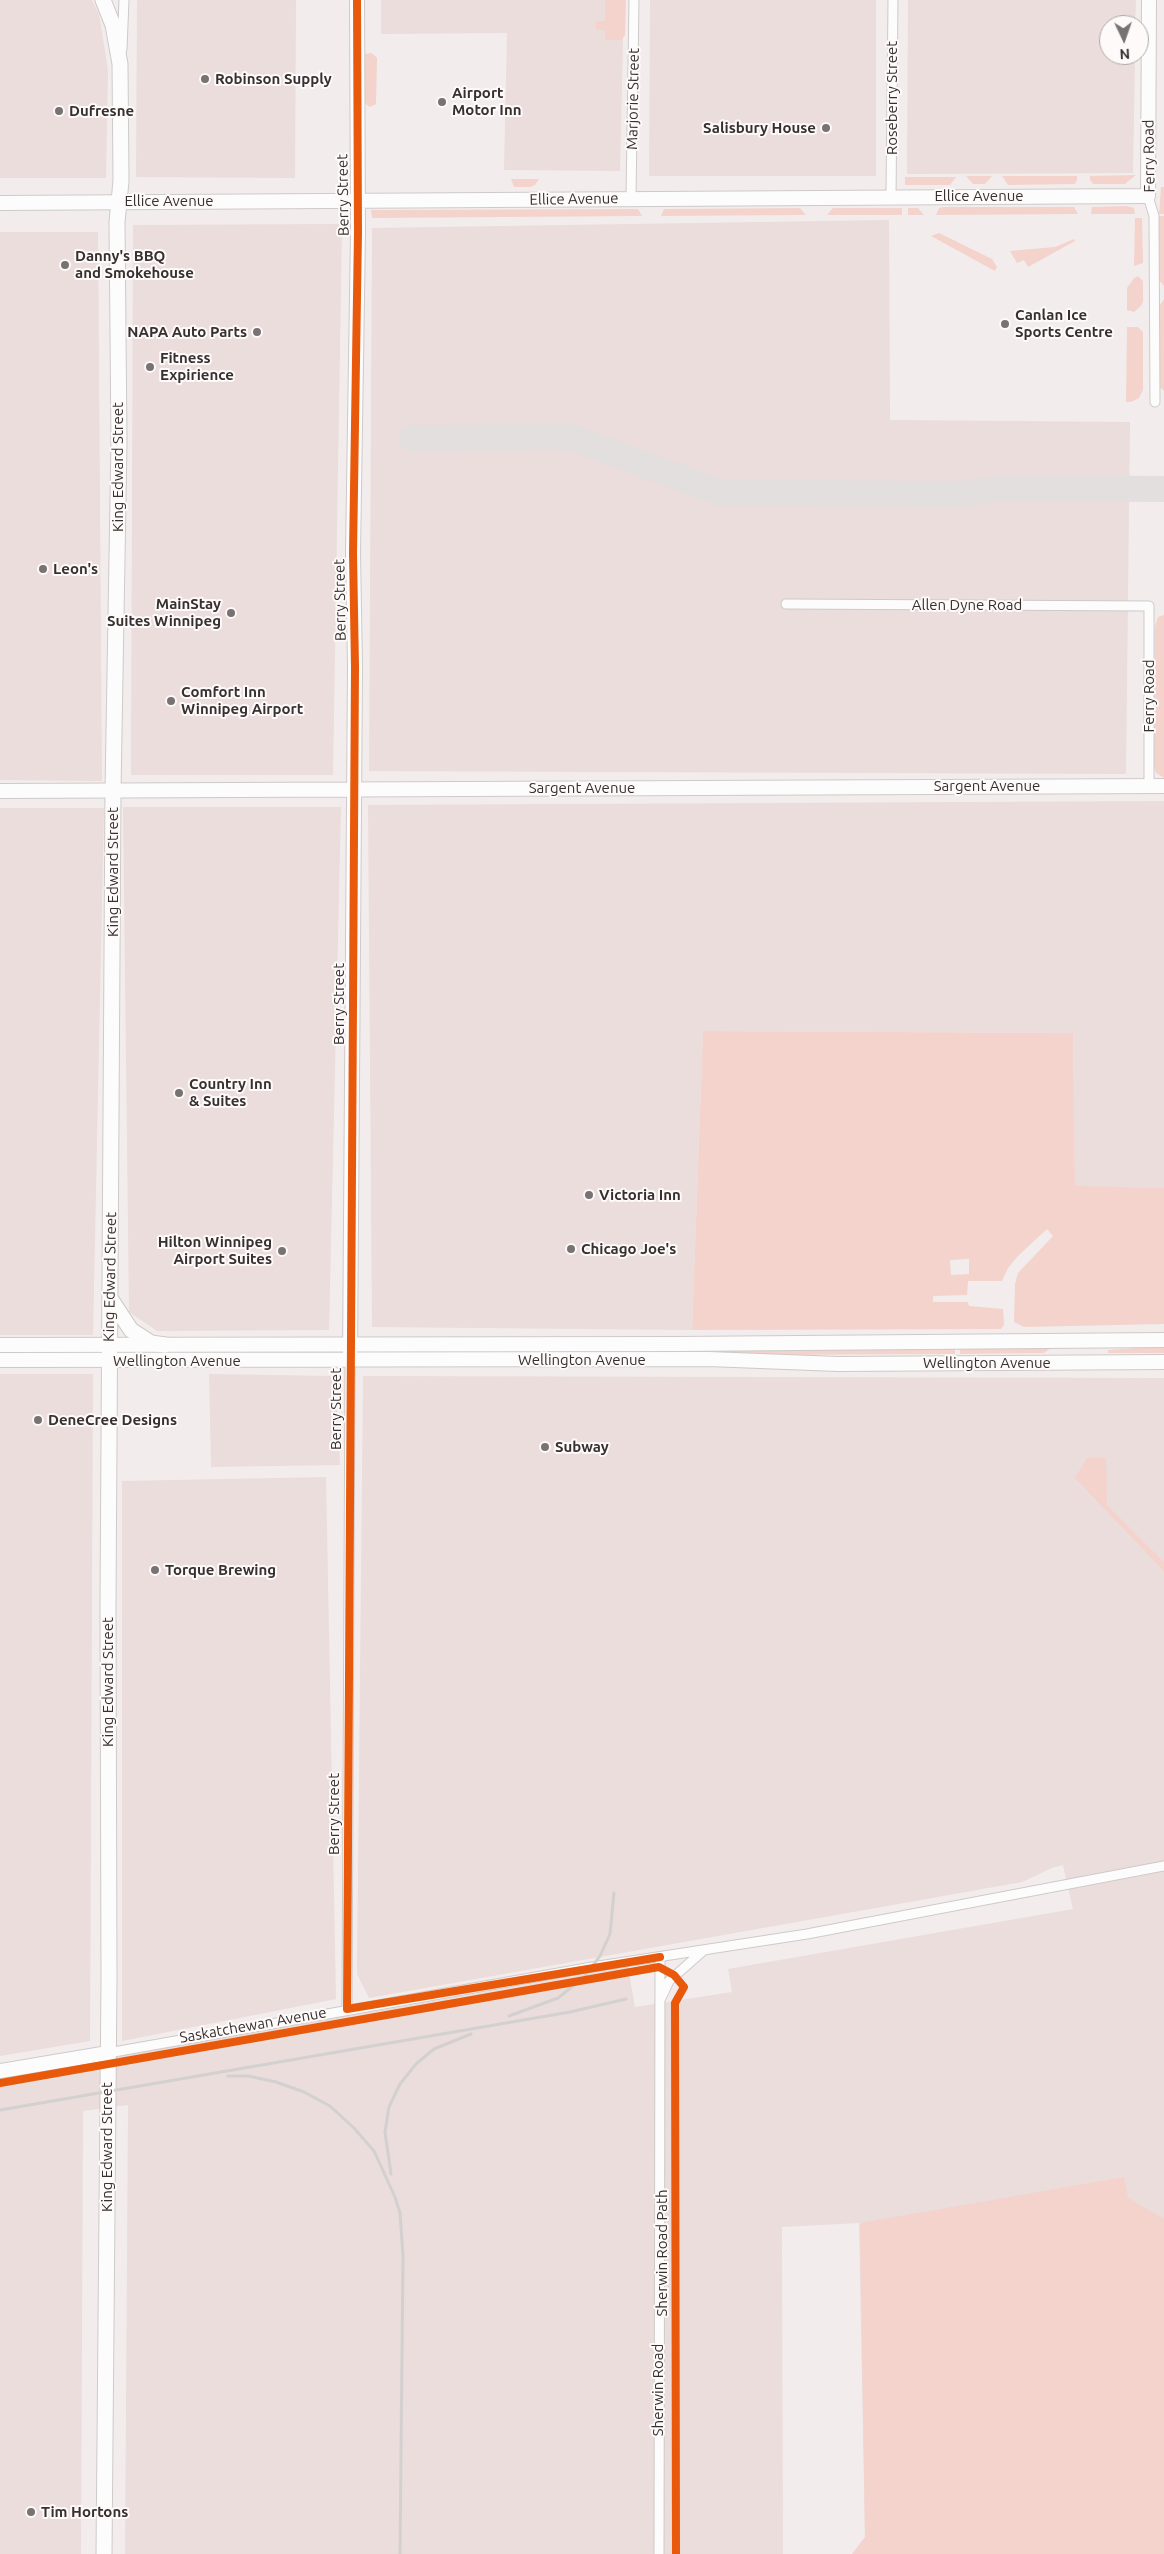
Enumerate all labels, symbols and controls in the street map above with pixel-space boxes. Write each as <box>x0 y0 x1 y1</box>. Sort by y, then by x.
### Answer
north arrow <box>1099 15 1149 65</box>
street label: Roseberry Street <box>883 41 901 155</box>
text: N <box>1119 46 1130 62</box>
street label: Marjorie Street <box>623 48 643 150</box>
place label: Robinson Supply <box>215 70 332 88</box>
marker: Robinson Supply <box>199 73 211 85</box>
place label: Airport Motor Inn <box>452 84 521 119</box>
marker: Airport Motor Inn <box>436 96 448 108</box>
place label: Dufresne <box>69 102 134 120</box>
marker: Dufresne <box>53 105 65 117</box>
place label: Salisbury House <box>703 119 816 137</box>
street label: Ferry Road <box>1139 119 1159 193</box>
marker: Salisbury House <box>820 122 832 134</box>
street label: Berry Street <box>333 154 353 236</box>
street label: Ellice Avenue <box>934 187 1024 205</box>
street label: Ellice Avenue <box>529 189 619 209</box>
street label: Ellice Avenue <box>124 192 214 210</box>
place label: Danny's BBQ and Smokehouse <box>75 247 194 282</box>
marker: Danny's BBQ and Smokehouse <box>59 259 71 271</box>
place label: Canlan Ice Sports Centre <box>1015 306 1113 341</box>
marker: Canlan Ice Sports Centre <box>999 318 1011 330</box>
place label: NAPA Auto Parts <box>127 323 247 341</box>
marker: NAPA Auto Parts <box>251 326 263 338</box>
place label: Fitness Expirience <box>160 349 234 384</box>
marker: Fitness Expirience <box>144 361 156 373</box>
street label: King Edward Street <box>109 402 127 532</box>
street label: Berry Street <box>330 559 350 641</box>
place label: Leon's <box>53 560 98 578</box>
marker: Leon's <box>37 563 49 575</box>
place label: MainStay Suites Winnipeg <box>107 595 221 630</box>
street label: Allen Dyne Road <box>912 596 1022 614</box>
marker: MainStay Suites Winnipeg <box>225 607 237 619</box>
street label: Ferry Road <box>1140 659 1158 733</box>
place label: Comfort Inn Winnipeg Airport <box>181 683 303 718</box>
marker: Comfort Inn Winnipeg Airport <box>165 695 177 707</box>
street label: Sargent Avenue <box>934 777 1040 795</box>
street label: Sargent Avenue <box>529 779 635 797</box>
street label: King Edward Street <box>104 807 122 937</box>
street label: Berry Street <box>330 963 348 1045</box>
place label: Country Inn & Suites <box>189 1075 272 1110</box>
marker: Country Inn & Suites <box>173 1087 185 1099</box>
place label: Victoria Inn <box>599 1186 681 1204</box>
marker: Victoria Inn <box>583 1189 595 1201</box>
street label: King Edward Street <box>100 1212 120 1342</box>
place label: Hilton Winnipeg Airport Suites <box>158 1233 272 1268</box>
place label: Chicago Joe's <box>581 1240 676 1258</box>
marker: Chicago Joe's <box>565 1243 577 1255</box>
marker: Hilton Winnipeg Airport Suites <box>276 1245 288 1257</box>
street label: Wellington Avenue <box>518 1351 646 1369</box>
street label: Wellington Avenue <box>113 1352 241 1370</box>
street label: Wellington Avenue <box>923 1354 1051 1372</box>
street label: Berry Street <box>327 1368 345 1450</box>
place label: DeneCree Designs <box>48 1411 177 1429</box>
marker: DeneCree Designs <box>32 1414 44 1426</box>
place label: Subway <box>555 1438 609 1456</box>
marker: Subway <box>539 1441 551 1453</box>
place label: Torque Brewing <box>165 1561 276 1579</box>
marker: Torque Brewing <box>149 1564 161 1576</box>
street label: King Edward Street <box>99 1617 117 1747</box>
street label: Berry Street <box>325 1773 343 1855</box>
street label: Saskatchewan Avenue <box>178 2003 328 2047</box>
street label: King Edward Street <box>98 2082 116 2212</box>
street label: Sherwin Road Path <box>653 2190 671 2316</box>
street label: Sherwin Road <box>649 2344 667 2436</box>
place label: Tim Hortons <box>41 2503 128 2521</box>
marker: Tim Hortons <box>25 2506 37 2518</box>

